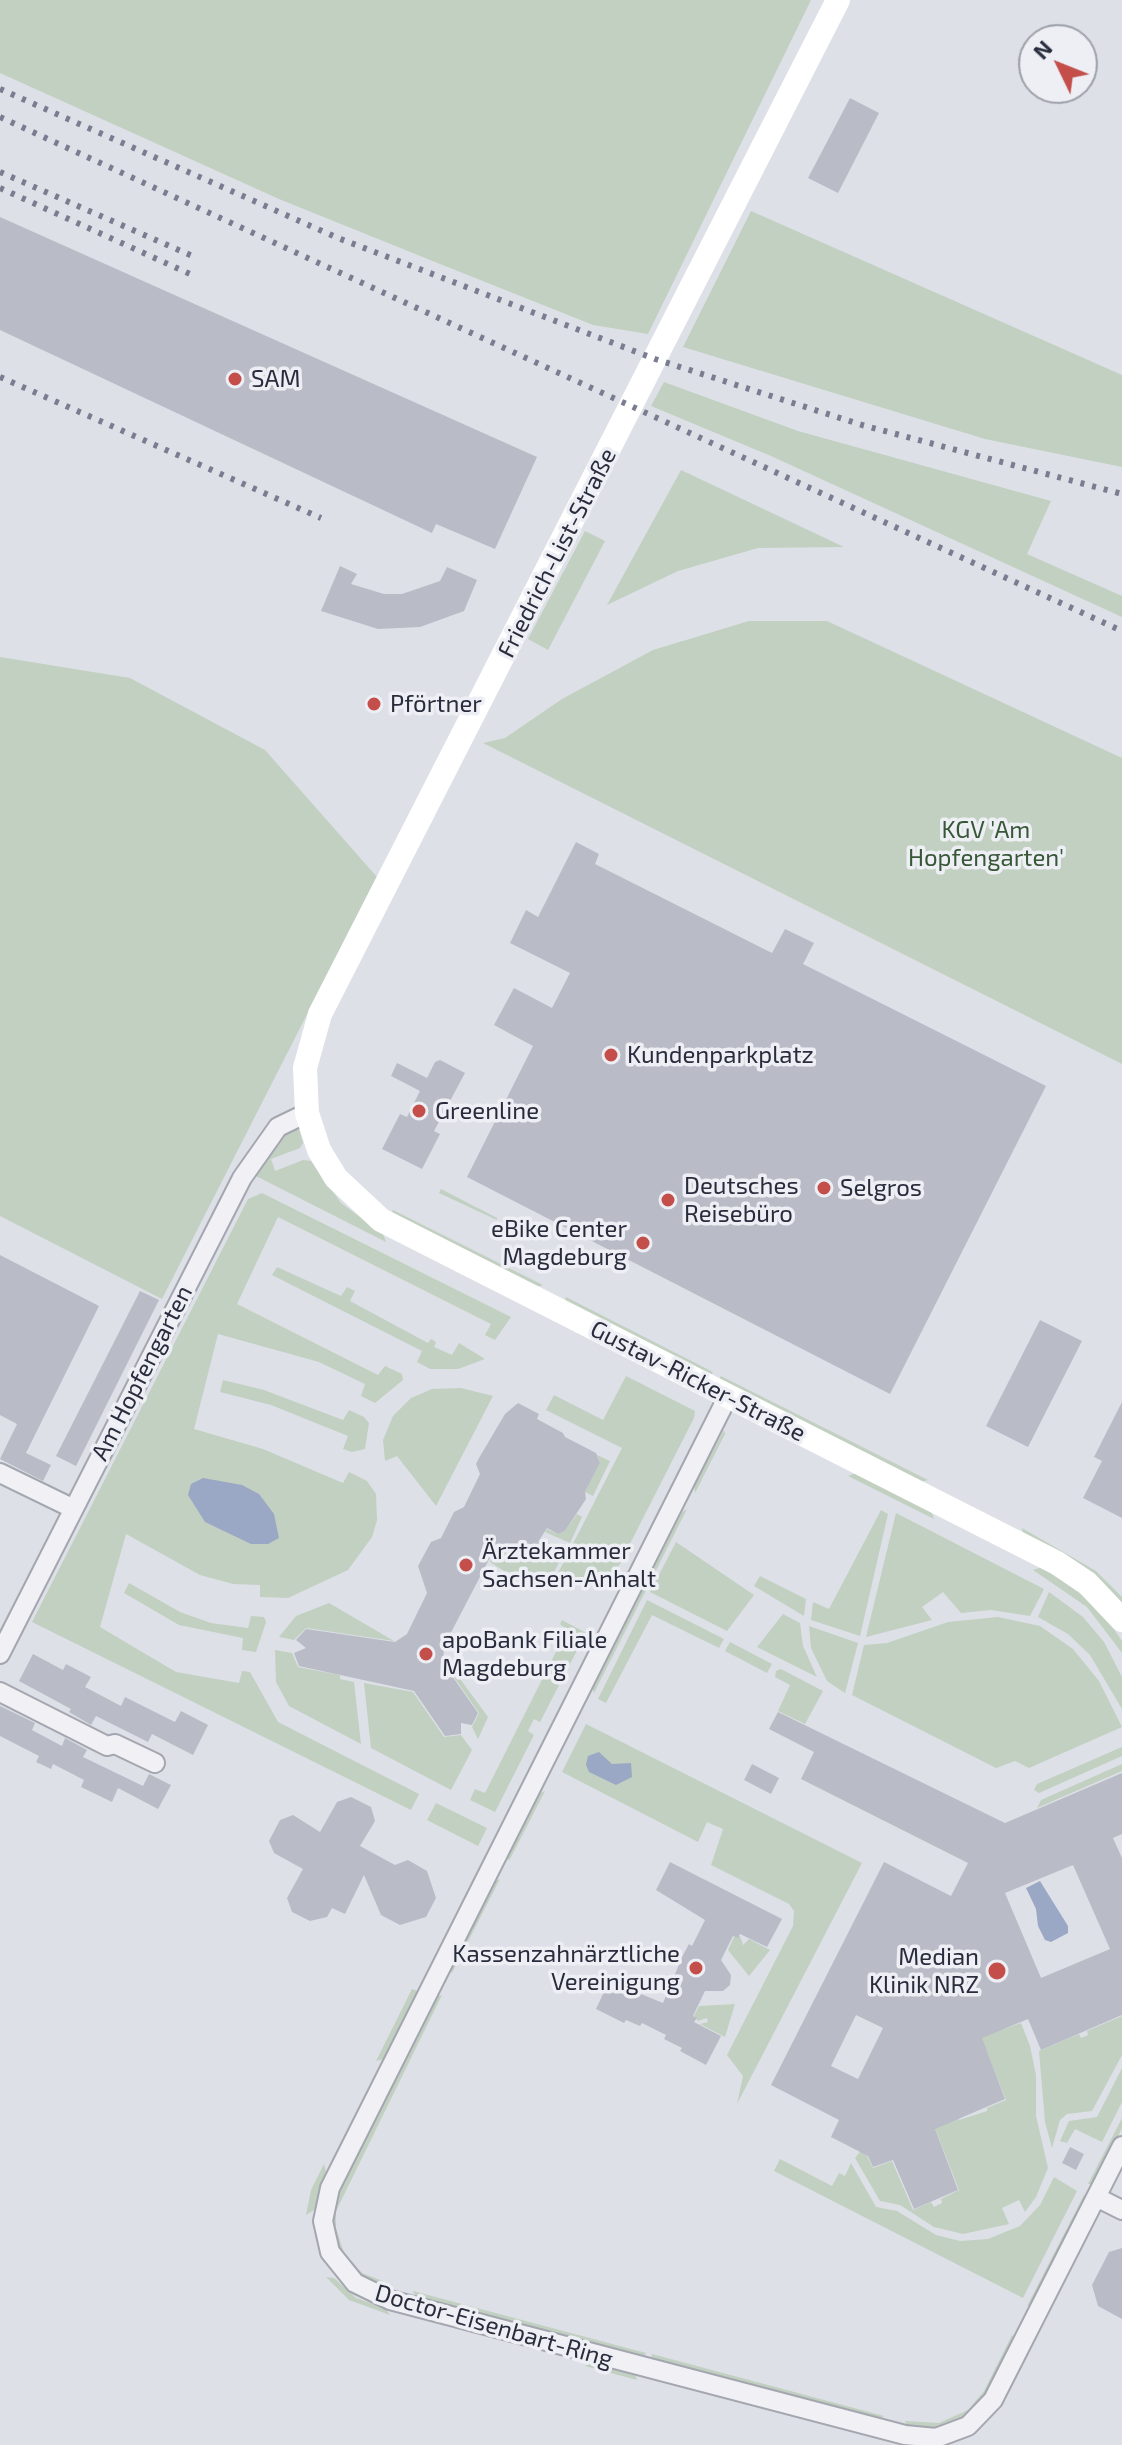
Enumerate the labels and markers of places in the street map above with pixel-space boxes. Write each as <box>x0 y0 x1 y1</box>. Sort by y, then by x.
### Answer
place label: SAM <box>251 365 300 393</box>
marker: SAM <box>226 370 244 388</box>
place label: Pförtner <box>390 690 482 718</box>
marker: Pförtner <box>365 695 383 713</box>
place label: Kundenparkplatz <box>627 1041 814 1069</box>
marker: Kundenparkplatz <box>602 1046 620 1064</box>
place label: Greenline <box>435 1097 539 1125</box>
marker: Greenline <box>410 1102 428 1120</box>
place label: Deutsches Reisebüro <box>684 1172 799 1228</box>
place label: Selgros <box>840 1174 922 1202</box>
marker: Selgros <box>815 1179 833 1197</box>
marker: Deutsches Reisebüro <box>659 1191 677 1209</box>
place label: eBike Center Magdeburg <box>491 1215 627 1271</box>
marker: eBike Center Magdeburg <box>634 1234 652 1252</box>
place label: Ärztekammer Sachsen-Anhalt <box>482 1537 656 1593</box>
marker: Ärztekammer Sachsen-Anhalt <box>457 1556 475 1574</box>
place label: apoBank Filiale Magdeburg <box>442 1626 607 1682</box>
marker: apoBank Filiale Magdeburg <box>417 1645 435 1663</box>
place label: Kassenzahnärztliche Vereinigung <box>452 1940 680 1996</box>
place label: Median Klinik NRZ <box>869 1943 979 1999</box>
marker: Kassenzahnärztliche Vereinigung <box>687 1959 705 1977</box>
marker: Median Klinik NRZ <box>986 1960 1008 1982</box>

